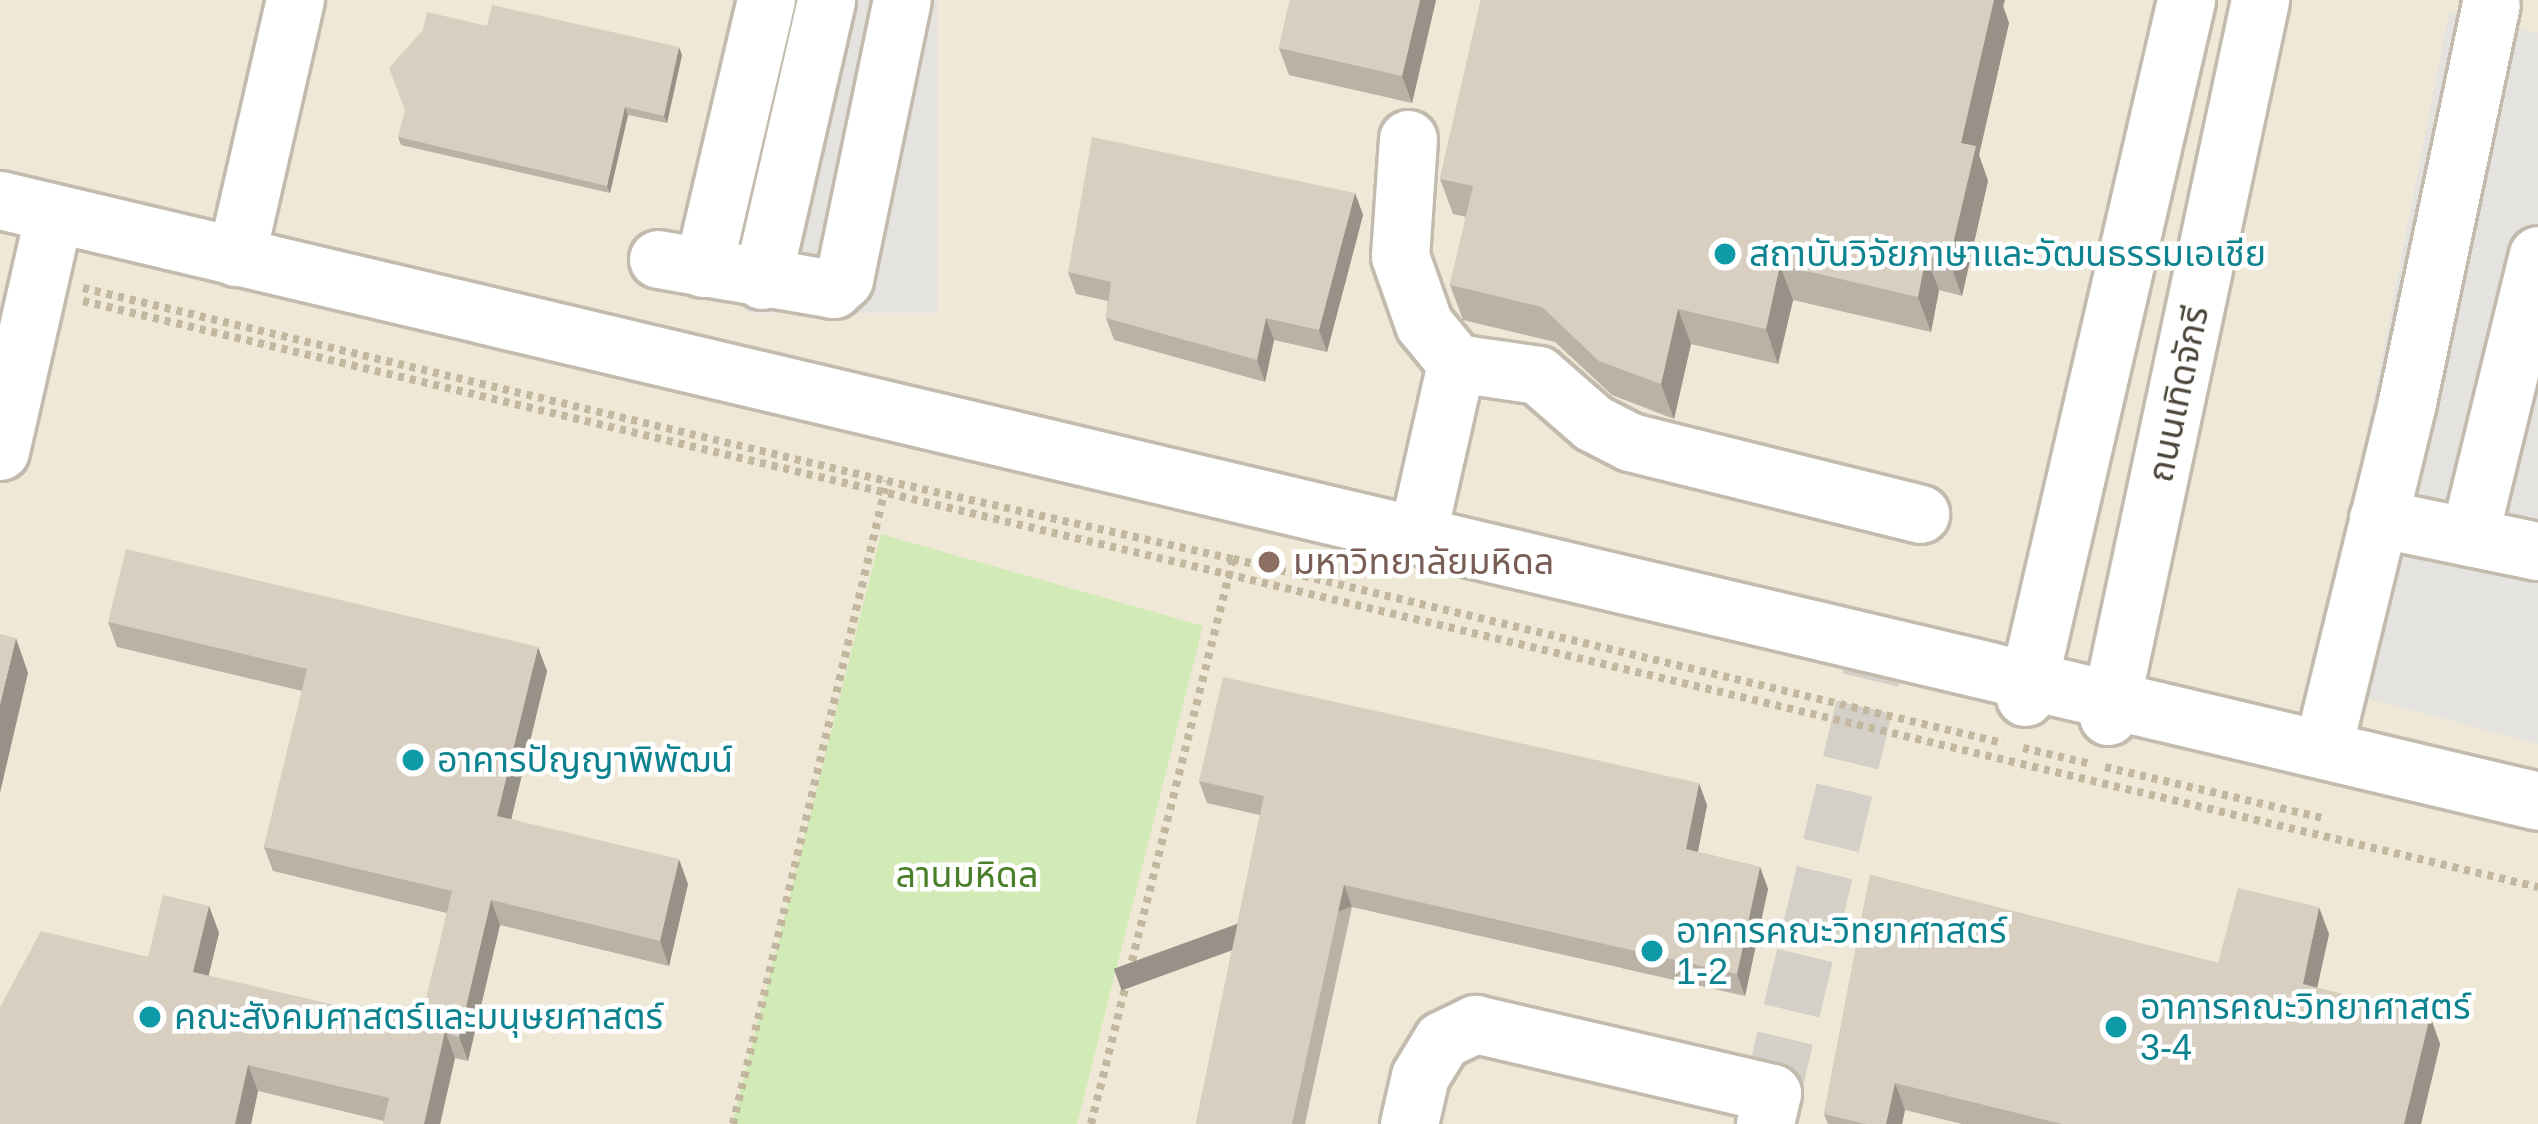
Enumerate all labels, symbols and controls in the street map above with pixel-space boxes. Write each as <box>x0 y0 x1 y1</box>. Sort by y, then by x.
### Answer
place label: สถาบันวิจัยภาษาและวัฒนธรรมเอเชีย <box>1749 232 2266 276</box>
marker: สถาบันวิจัยภาษาและวัฒนธรรมเอเชีย <box>1712 241 1738 267</box>
street label: ถนนเทิดจักรี <box>2138 302 2218 486</box>
place label: มหาวิทยาลัยมหิดล <box>1293 540 1554 584</box>
marker: มหาวิทยาลัยมหิดล <box>1256 549 1282 575</box>
place label: อาคารปัญญาพิพัฒน์ <box>437 738 733 782</box>
marker: อาคารปัญญาพิพัฒน์ <box>400 747 426 773</box>
park label: ลานมหิดล <box>895 853 1039 897</box>
place label: อาคารคณะวิทยาศาสตร์ 1-2 <box>1676 908 2006 993</box>
marker: อาคารคณะวิทยาศาสตร์ 1-2 <box>1639 938 1665 964</box>
place label: อาคารคณะวิทยาศาสตร์ 3-4 <box>2140 984 2470 1069</box>
place label: คณะสังคมศาสตร์และมนุษยศาสตร์ <box>174 995 663 1039</box>
marker: คณะสังคมศาสตร์และมนุษยศาสตร์ <box>137 1004 163 1030</box>
marker: อาคารคณะวิทยาศาสตร์ 3-4 <box>2103 1014 2129 1040</box>

